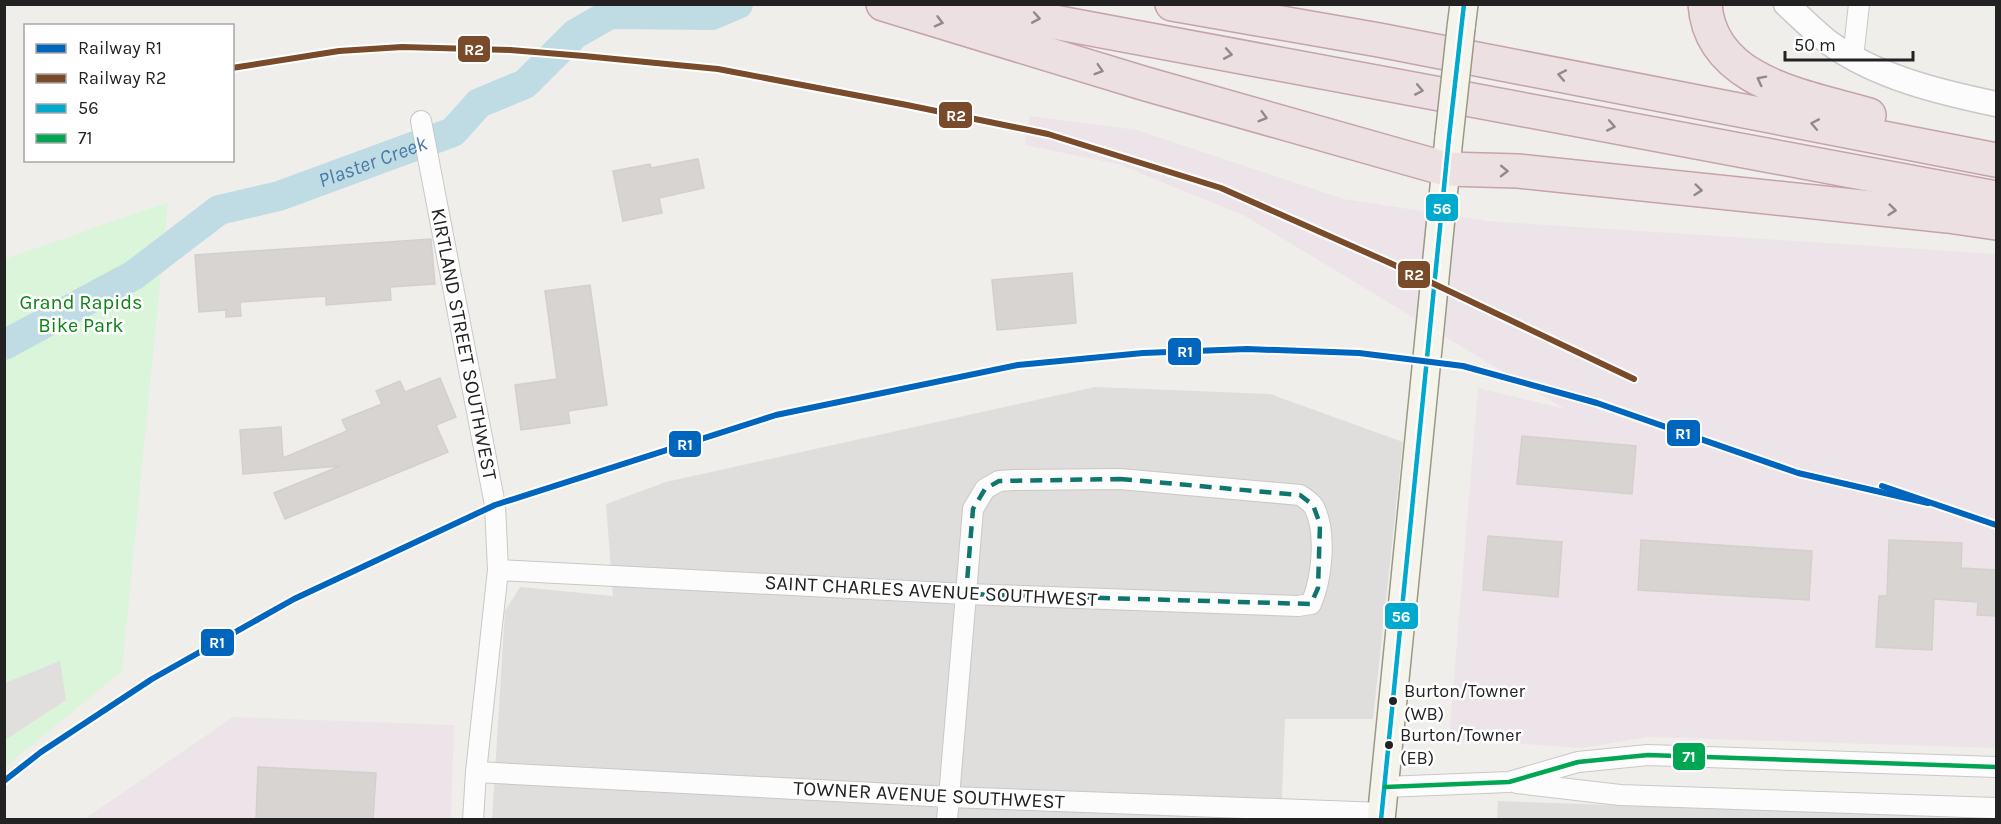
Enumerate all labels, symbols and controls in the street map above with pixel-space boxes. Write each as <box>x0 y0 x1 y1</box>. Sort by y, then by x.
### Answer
one-way arrow <box>1031 12 1040 24</box>
one-way arrow <box>933 15 944 27</box>
legend <box>24 24 234 162</box>
scale bar <box>1785 24 1912 62</box>
text: 50 m <box>1794 34 1836 56</box>
line badge: R2 <box>457 35 491 63</box>
text: Railway R1 <box>78 37 162 59</box>
text: R2 <box>464 40 484 59</box>
one-way arrow <box>1222 47 1232 60</box>
one-way arrow <box>1093 63 1104 75</box>
text: Railway R2 <box>78 67 166 89</box>
one-way arrow <box>1557 69 1567 82</box>
one-way arrow <box>1756 76 1767 87</box>
one-way arrow <box>1414 83 1424 96</box>
text: 56 <box>78 97 98 119</box>
line badge: R2 <box>938 101 973 129</box>
text: R2 <box>946 106 966 125</box>
one-way arrow <box>1257 110 1268 122</box>
one-way arrow <box>1811 118 1821 131</box>
one-way arrow <box>1606 119 1616 131</box>
text: 71 <box>78 127 92 149</box>
water label: Plaster Creek <box>315 131 430 192</box>
one-way arrow <box>1500 164 1509 177</box>
one-way arrow <box>1693 183 1703 196</box>
line badge: 56 <box>1425 193 1459 222</box>
text: 56 <box>1432 199 1452 218</box>
one-way arrow <box>1887 203 1897 215</box>
street label: KIRTLAND STREET SOUTHWEST <box>426 206 502 482</box>
line badge: R2 <box>1397 260 1431 289</box>
text: R2 <box>1404 265 1424 284</box>
park label: Grand Rapids Bike Park <box>19 291 143 337</box>
line badge: R1 <box>1167 337 1202 366</box>
text: R1 <box>1177 342 1193 361</box>
line badge: R1 <box>1666 419 1701 447</box>
text: R1 <box>1675 424 1691 443</box>
line badge: R1 <box>668 430 702 458</box>
text: R1 <box>677 435 693 454</box>
street label: SAINT CHARLES AVENUE SOUTHWEST <box>764 571 1098 611</box>
line badge: 56 <box>1384 602 1419 630</box>
text: 56 <box>1391 607 1411 626</box>
line badge: R1 <box>200 628 235 657</box>
text: R1 <box>209 633 225 652</box>
place label: Burton/Towner (WB) <box>1404 680 1525 725</box>
marker: Burton/Towner (WB) <box>1387 695 1399 707</box>
place label: Burton/Towner (EB) <box>1400 724 1521 769</box>
marker: Burton/Towner (EB) <box>1383 739 1395 751</box>
line badge: 71 <box>1672 742 1706 771</box>
text: 71 <box>1682 747 1696 766</box>
street label: TOWNER AVENUE SOUTHWEST <box>793 776 1065 814</box>

